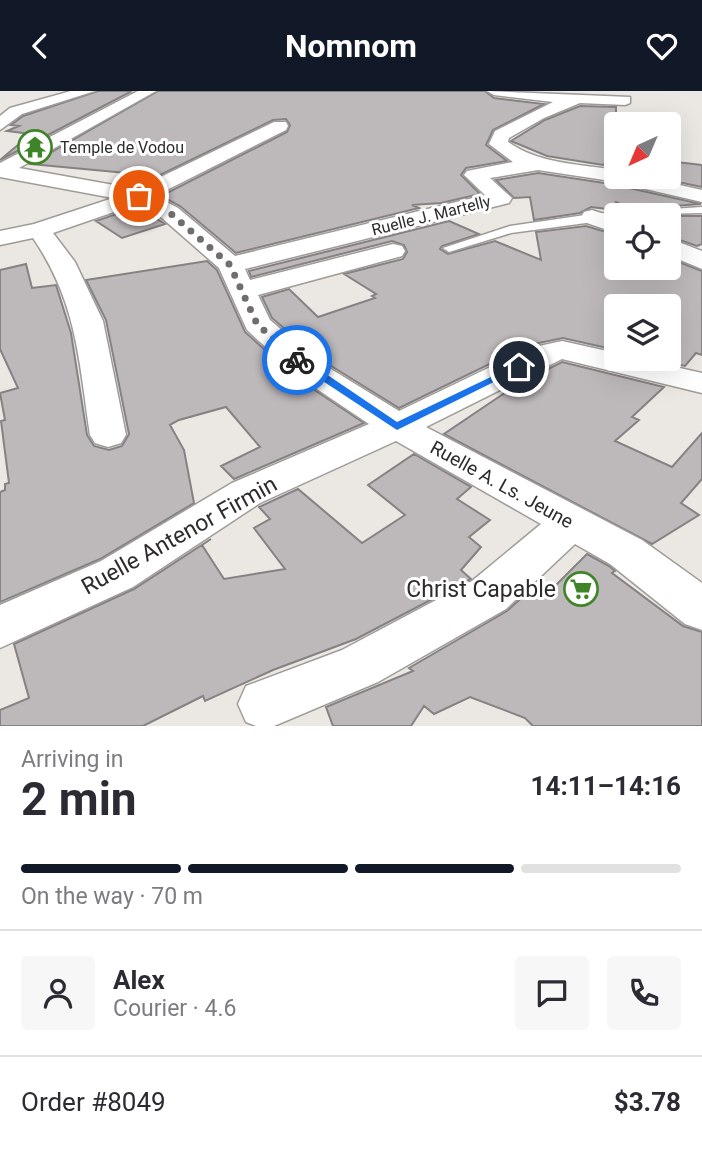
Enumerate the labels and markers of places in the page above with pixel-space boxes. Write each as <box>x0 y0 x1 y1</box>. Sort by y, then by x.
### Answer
temple icon: Temple de Vodou <box>16 128 54 166</box>
place label: Temple de Vodou <box>60 138 184 157</box>
pin <box>109 166 169 226</box>
pin <box>489 337 549 397</box>
supermarket icon: Christ Capable <box>562 570 600 608</box>
place label: Christ Capable <box>406 576 556 603</box>

